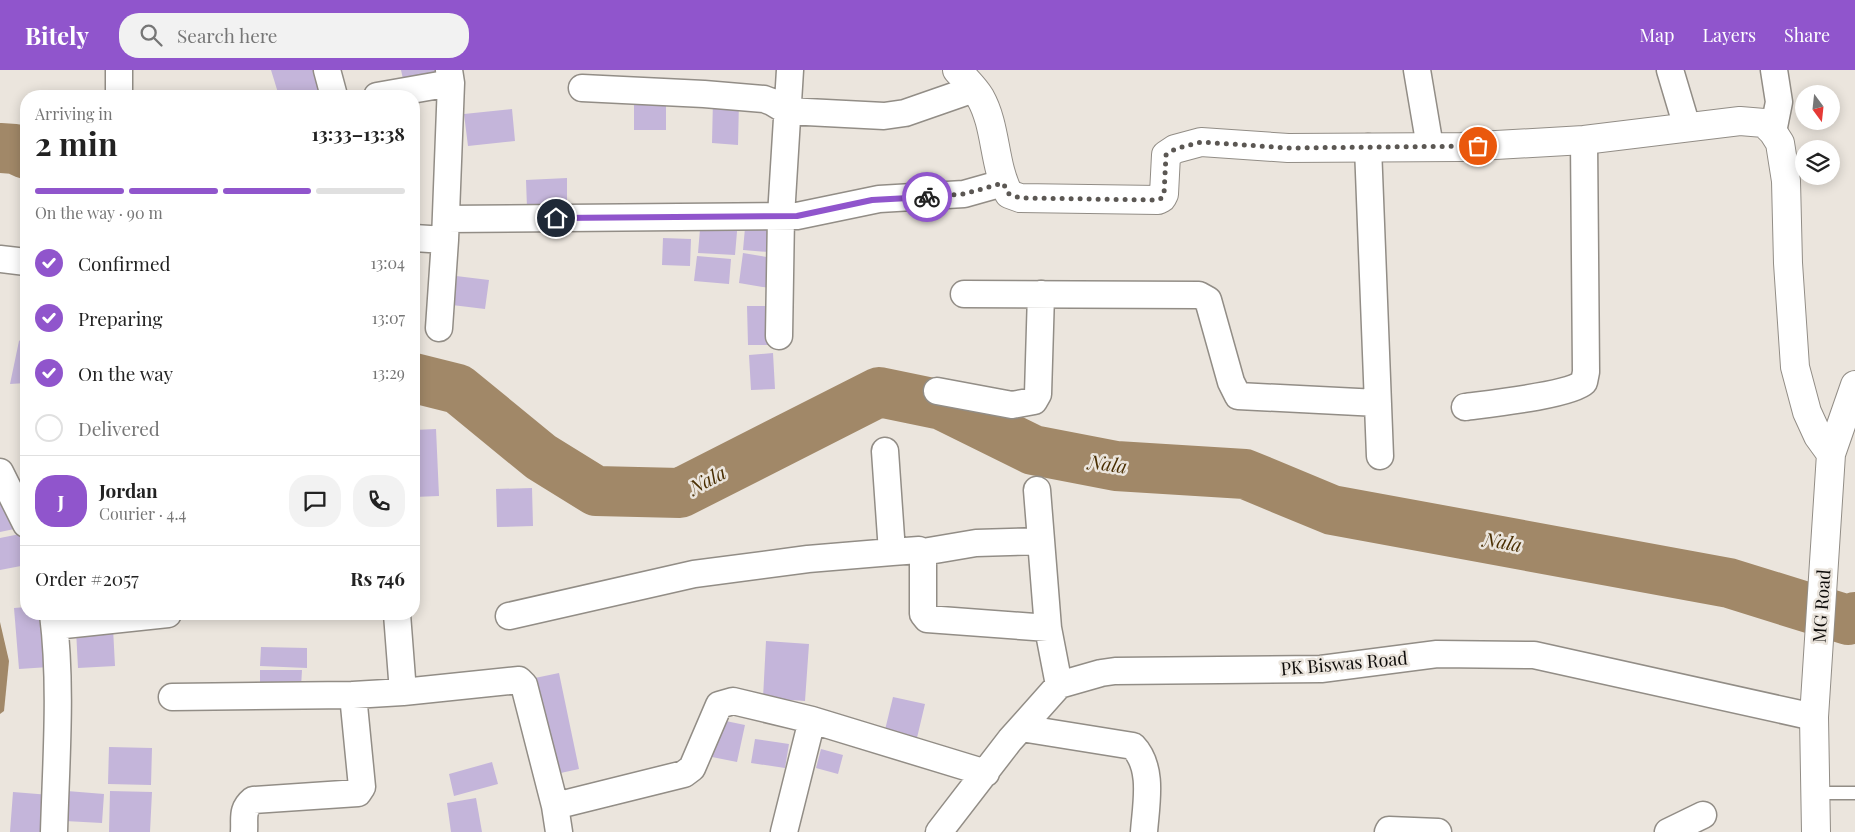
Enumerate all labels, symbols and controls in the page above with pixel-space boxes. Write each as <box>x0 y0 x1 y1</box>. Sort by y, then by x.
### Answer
search box <box>119 13 469 58</box>
text: Bitely <box>25 19 89 51</box>
icon: search <box>137 21 165 49</box>
text: Search here <box>177 22 278 48</box>
text: Map <box>1639 23 1674 47</box>
text: Layers <box>1702 23 1756 47</box>
text: Share <box>1784 23 1830 47</box>
north arrow <box>1795 85 1840 130</box>
map controls <box>1795 85 1840 185</box>
text: Arriving in <box>35 103 113 124</box>
text: 13:33–13:38 <box>311 120 405 146</box>
text: 2 min <box>35 121 118 164</box>
pin <box>1457 125 1499 167</box>
icon: bag <box>1464 132 1492 160</box>
button: layers <box>1795 140 1840 185</box>
courier <box>902 172 952 222</box>
icon: bike <box>913 183 941 211</box>
pin <box>535 197 577 239</box>
text: On the way · 90 m <box>35 202 163 223</box>
icon: home <box>542 204 570 232</box>
icon: check <box>35 249 63 277</box>
text: Confirmed <box>78 250 171 276</box>
text: 13:04 <box>370 252 405 273</box>
icon: check <box>35 304 63 332</box>
text: Preparing <box>78 305 163 331</box>
text: 13:07 <box>372 307 405 328</box>
icon: check <box>35 359 63 387</box>
text: On the way <box>78 360 173 386</box>
text: 13:29 <box>372 362 405 383</box>
text: Delivered <box>78 415 160 441</box>
water label: Nala <box>1085 447 1129 479</box>
water label: Nala <box>682 459 730 500</box>
button: chat <box>289 475 341 527</box>
button: phone <box>353 475 405 527</box>
text: Jordan <box>99 477 158 503</box>
text: J <box>58 488 64 514</box>
text: Courier · 4.4 <box>99 503 186 524</box>
water label: Nala <box>1480 524 1524 557</box>
text: Order #2057 <box>35 565 139 591</box>
text: Rs 746 <box>350 565 405 591</box>
street label: MG Road <box>1806 568 1836 644</box>
street label: PK Biswas Road <box>1279 645 1409 681</box>

